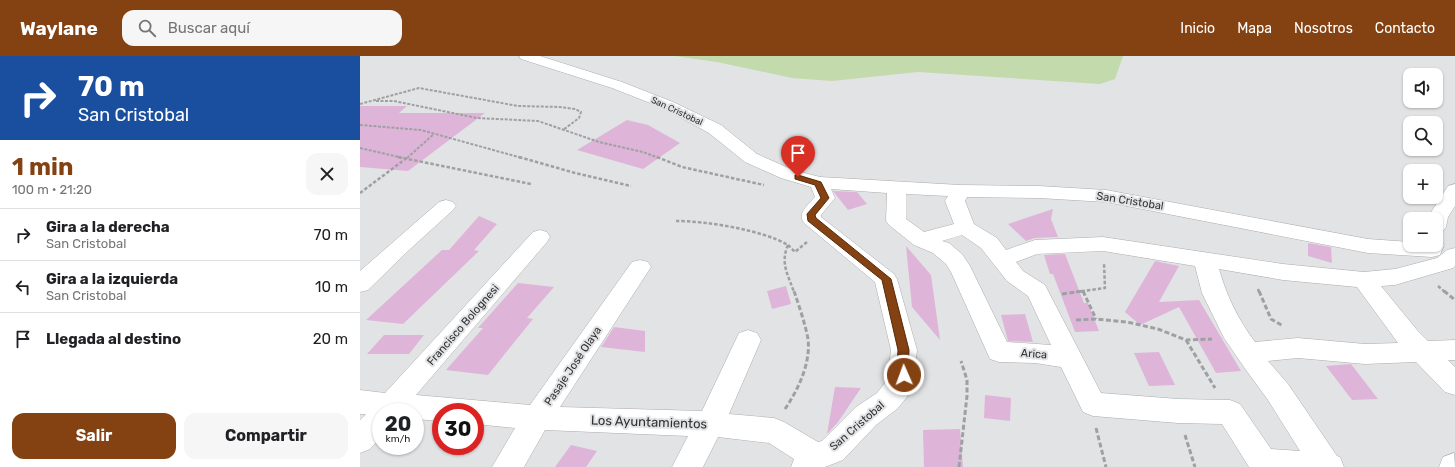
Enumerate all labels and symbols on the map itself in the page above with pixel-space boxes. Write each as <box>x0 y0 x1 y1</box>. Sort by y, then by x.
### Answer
street label: San Cristobal <box>650 95 704 127</box>
pin <box>781 136 815 177</box>
street label: San Cristobal <box>1095 189 1165 213</box>
street label: Francisco Bolognesi <box>424 282 502 368</box>
street label: Pasaje José Olaya <box>542 324 604 408</box>
street label: Arica <box>1020 347 1048 361</box>
position arrow <box>883 354 925 396</box>
street label: San Cristobal <box>827 399 887 453</box>
speed limit sign: 30 <box>432 403 484 455</box>
street label: Los Ayuntamientos <box>591 412 708 432</box>

